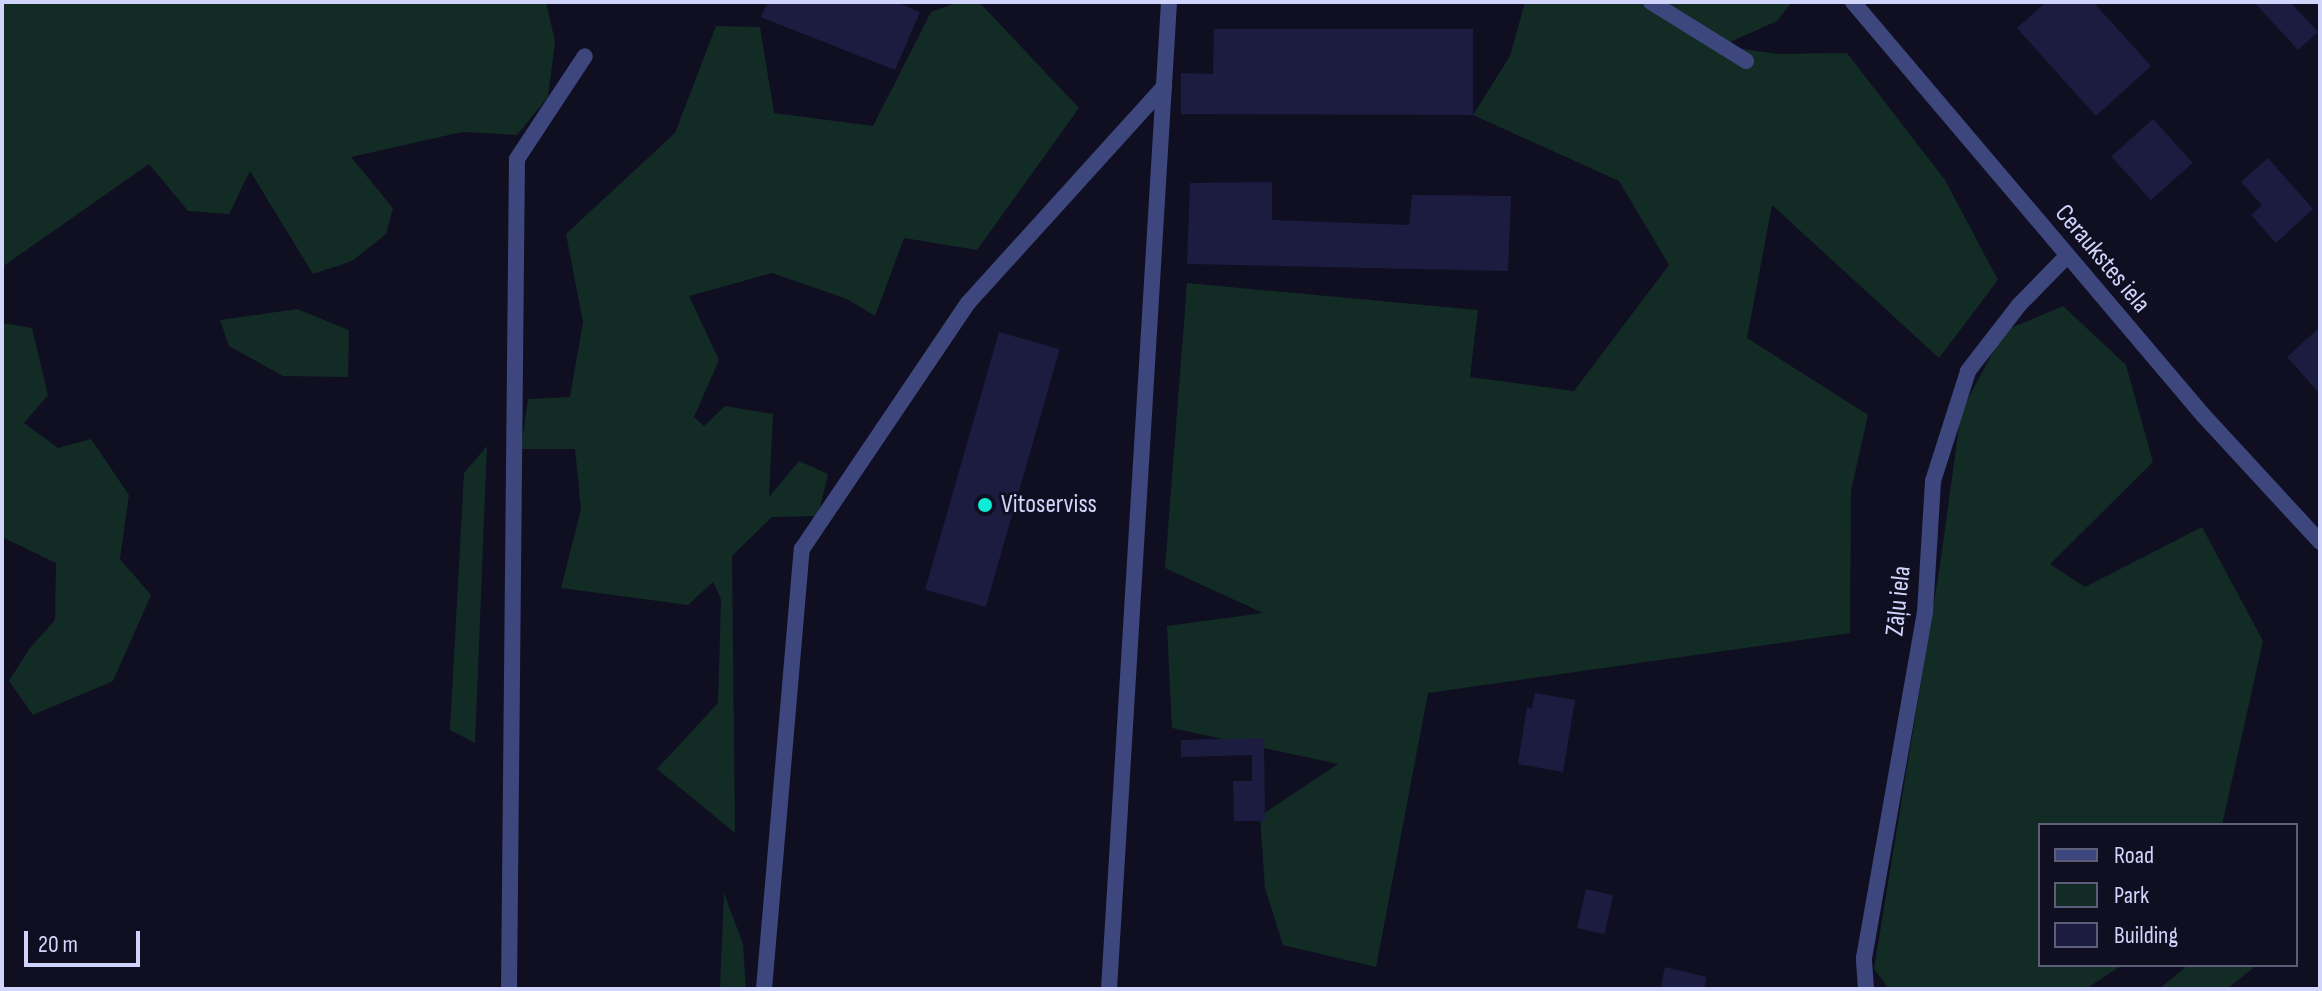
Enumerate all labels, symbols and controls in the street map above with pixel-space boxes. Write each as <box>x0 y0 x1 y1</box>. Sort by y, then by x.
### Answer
street label: Ceraukstes iela <box>2048 199 2156 319</box>
place label: Vitoserviss <box>1001 489 1097 521</box>
marker: Vitoserviss <box>976 496 994 514</box>
street label: Zāļu iela <box>1880 564 1918 638</box>
legend <box>2038 823 2298 967</box>
text: Road <box>2114 841 2154 870</box>
text: Park <box>2114 881 2149 910</box>
scale bar <box>28 915 144 965</box>
text: Building <box>2114 921 2178 950</box>
text: 20 m <box>38 930 78 959</box>

